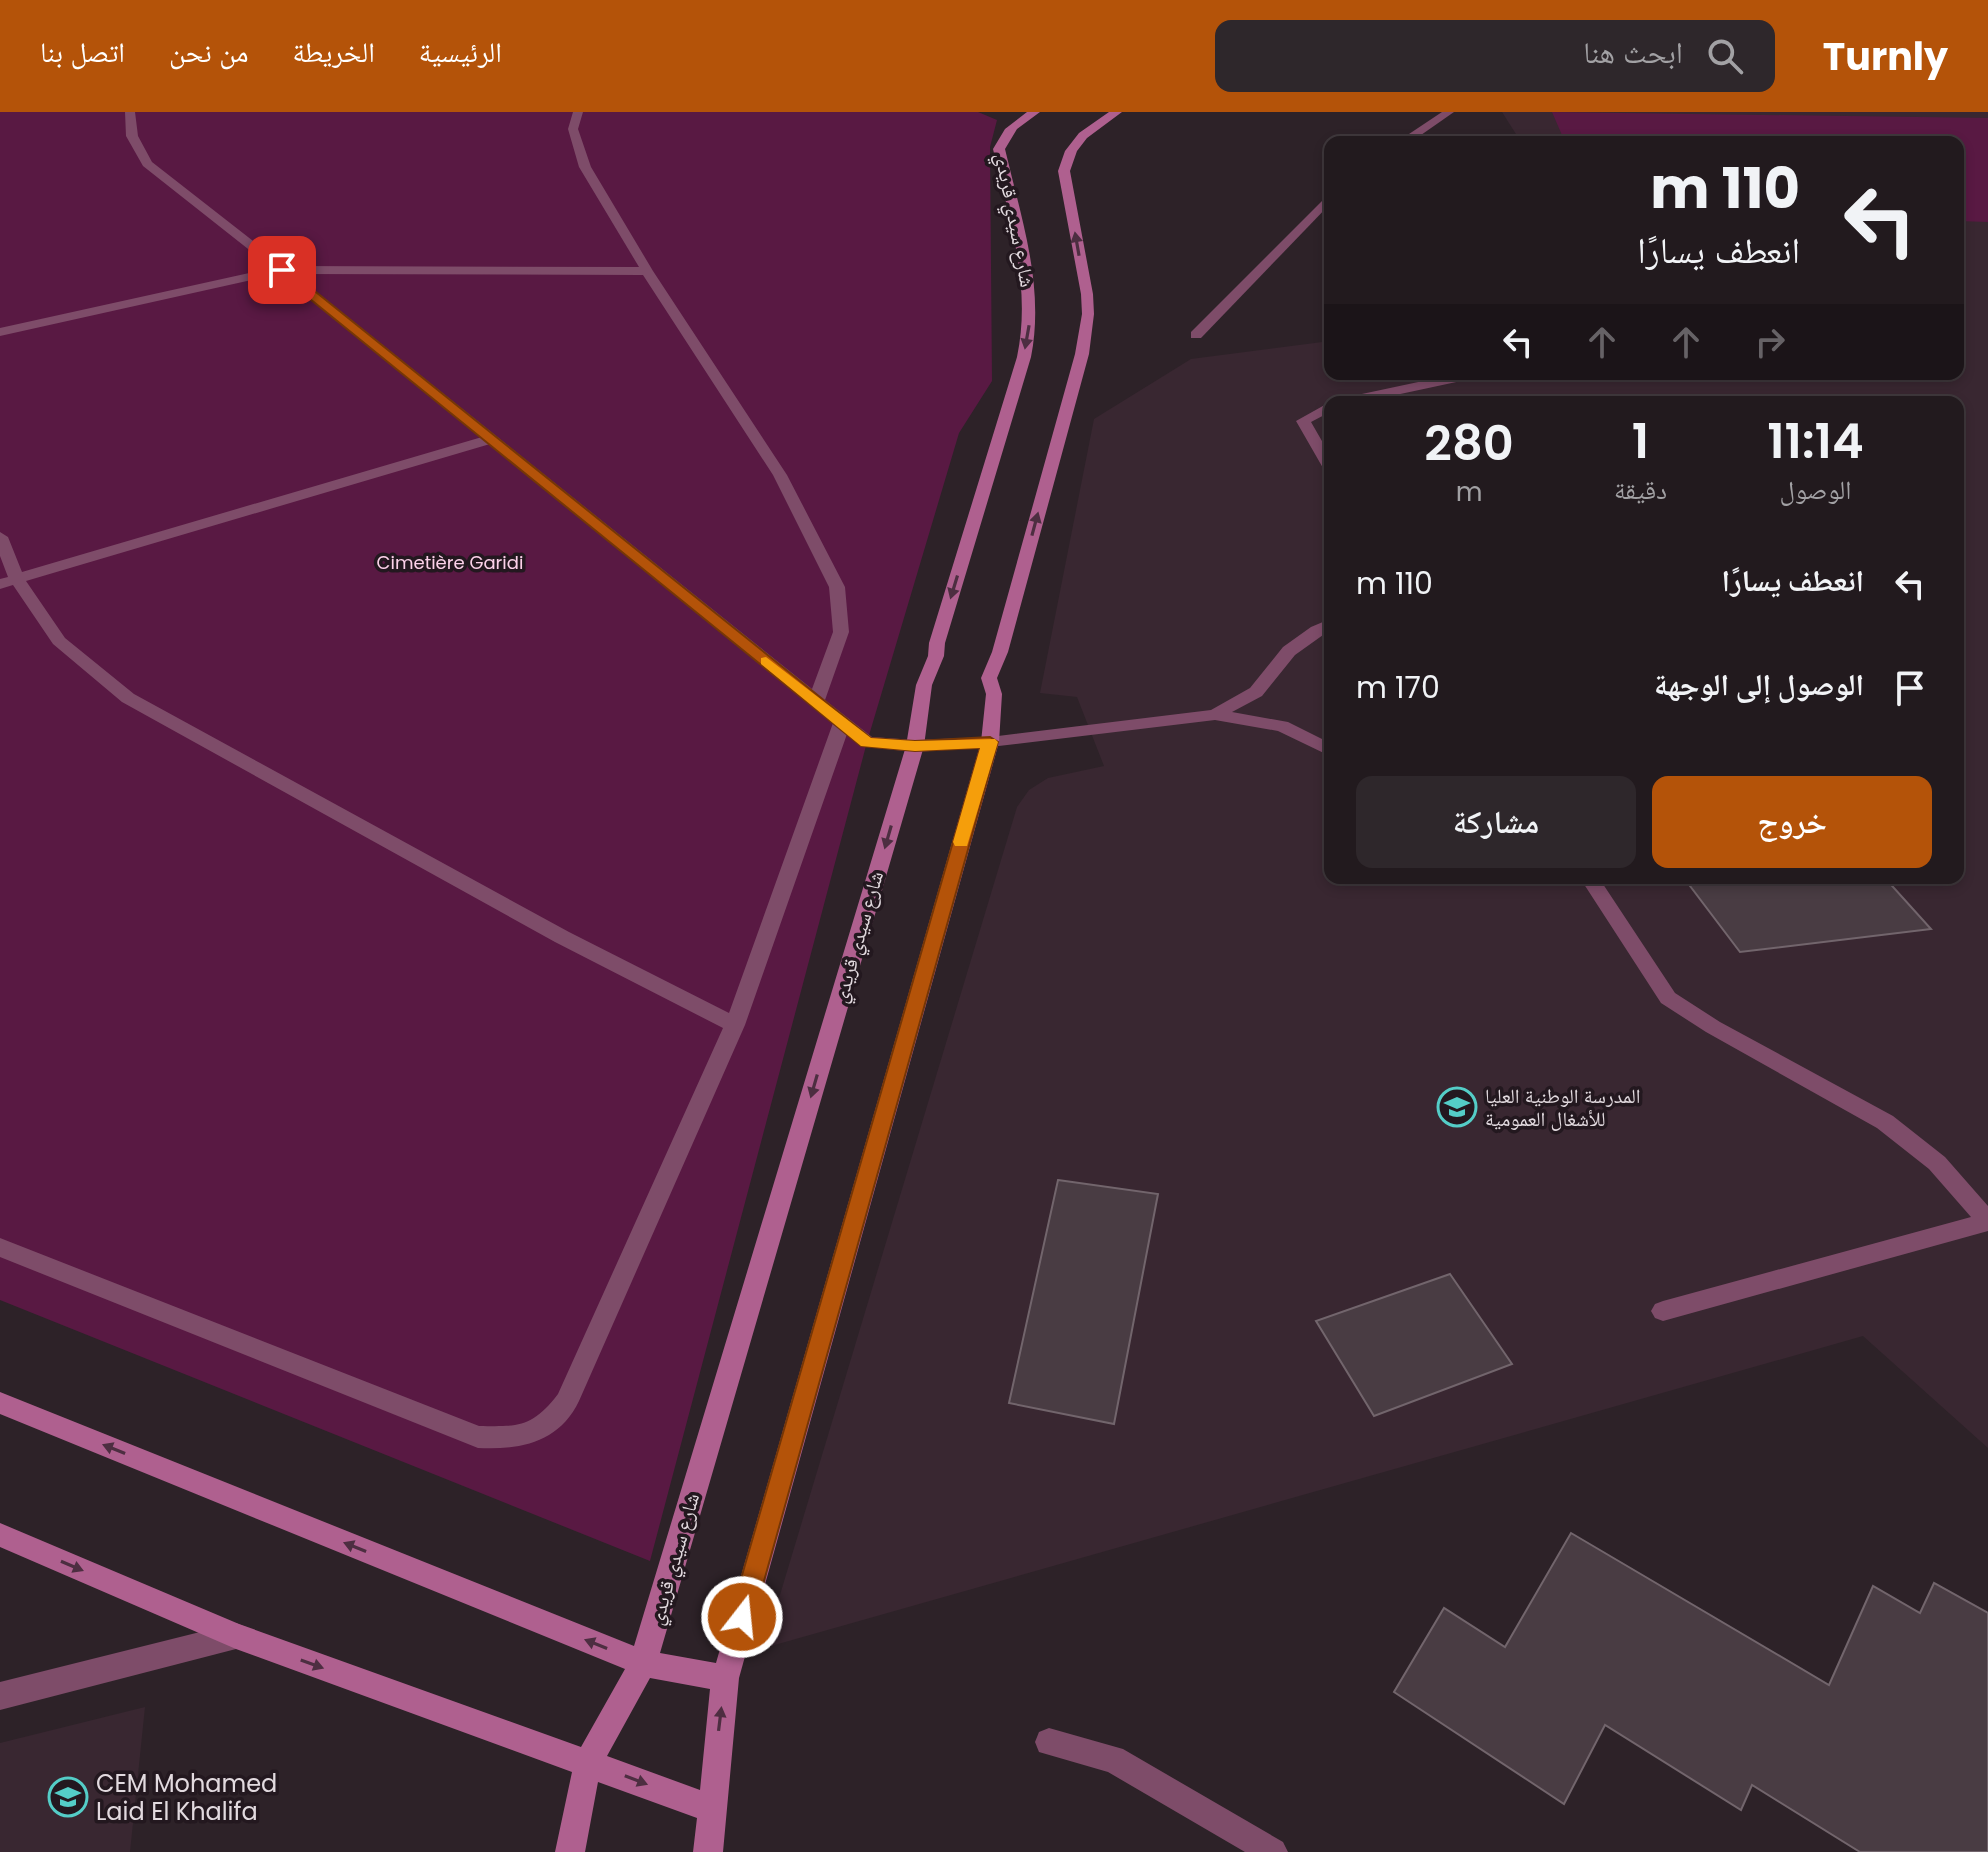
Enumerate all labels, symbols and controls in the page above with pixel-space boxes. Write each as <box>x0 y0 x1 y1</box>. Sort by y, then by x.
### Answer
search box <box>1215 20 1775 92</box>
text: Turnly <box>1823 30 1948 83</box>
text: ابحث هنا <box>1583 31 1683 74</box>
text: اتصل بنا <box>40 33 125 72</box>
text: من نحن <box>169 33 248 72</box>
text: الخريطة <box>292 33 375 72</box>
text: الرئيسية <box>419 33 502 72</box>
icon: search <box>1703 34 1747 78</box>
text: 110 m <box>1650 149 1800 228</box>
street label: شارع سيدي قريدي <box>986 151 1042 290</box>
icon: left <box>1828 168 1932 272</box>
text: انعطف يسارًا <box>1637 225 1800 276</box>
one-way arrow <box>1070 231 1082 256</box>
pin <box>248 236 316 304</box>
icon: arrive <box>260 248 304 292</box>
icon: left <box>1496 320 1540 364</box>
icon: ahead <box>1580 320 1624 364</box>
icon: ahead <box>1664 320 1708 364</box>
icon: right <box>1748 320 1792 364</box>
one-way arrow <box>1021 325 1033 350</box>
text: 1 <box>1632 408 1649 475</box>
text: 11:14 <box>1767 408 1864 475</box>
text: 280 <box>1424 410 1514 477</box>
text: دقيقة <box>1614 472 1667 508</box>
text: الوصول <box>1779 472 1851 508</box>
text: m <box>1456 474 1482 510</box>
one-way arrow <box>1029 512 1042 536</box>
park label: Cimetière Garidi <box>377 550 523 575</box>
text: انعطف يسارًا <box>1722 559 1864 602</box>
text: 110 m <box>1356 562 1433 605</box>
icon: left <box>1888 562 1932 606</box>
one-way arrow <box>947 575 960 599</box>
text: الوصول إلى الوجهة <box>1654 663 1864 706</box>
text: 170 m <box>1356 666 1440 709</box>
icon: arrive <box>1888 666 1932 710</box>
button: مشاركة <box>1356 776 1636 868</box>
button: خروج <box>1652 776 1932 868</box>
one-way arrow <box>881 826 894 850</box>
street label: شارع سيدي قريدي <box>826 868 892 1007</box>
one-way arrow <box>807 1075 820 1099</box>
place label: المدرسة الوطنية العليا للأشغال العمومية <box>1485 1082 1640 1133</box>
school or university icon: المدرسة الوطنية العليا للأشغال العمومية <box>1436 1086 1478 1128</box>
one-way arrow <box>102 1443 126 1456</box>
street label: شارع سيدي قريدي <box>642 1490 708 1629</box>
one-way arrow <box>343 1540 367 1553</box>
one-way arrow <box>60 1559 84 1572</box>
position arrow <box>700 1575 784 1659</box>
one-way arrow <box>584 1638 608 1651</box>
one-way arrow <box>301 1658 325 1670</box>
one-way arrow <box>714 1706 727 1731</box>
place label: CEM Mohamed Laid El Khalifa <box>96 1767 277 1828</box>
one-way arrow <box>624 1774 648 1787</box>
school or university icon: CEM Mohamed Laid El Khalifa <box>47 1776 89 1818</box>

